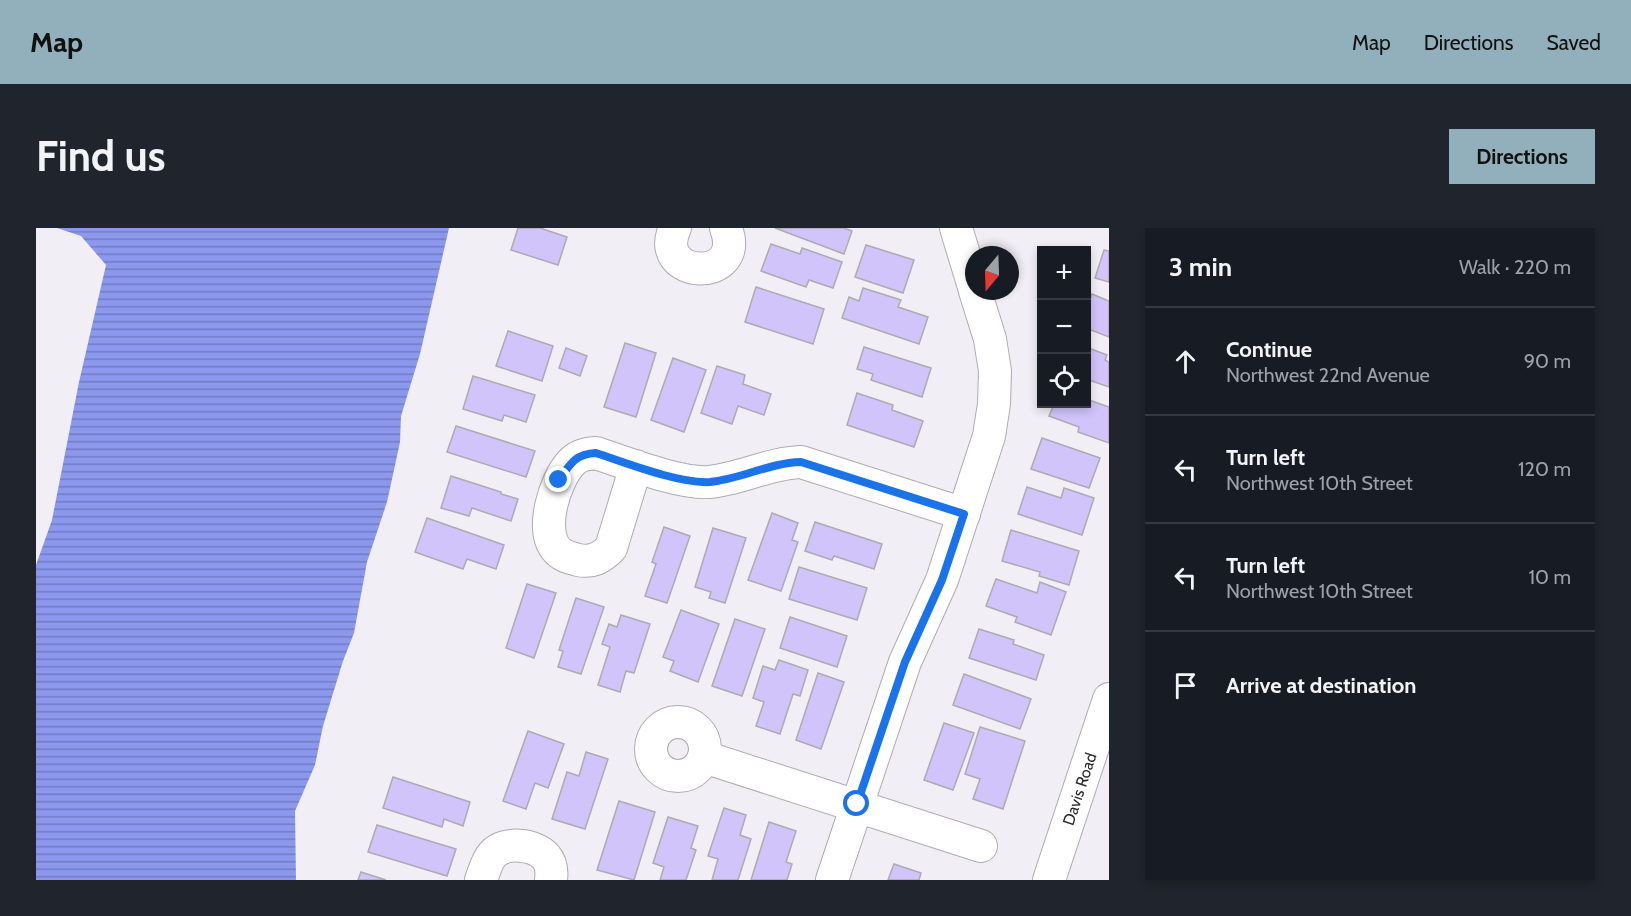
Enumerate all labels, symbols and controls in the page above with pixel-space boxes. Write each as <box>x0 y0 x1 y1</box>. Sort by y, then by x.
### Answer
text: Map <box>30 25 83 59</box>
text: Map <box>1352 30 1391 55</box>
text: Directions <box>1424 30 1513 55</box>
text: Saved <box>1546 30 1601 55</box>
button: Directions <box>1449 129 1595 184</box>
text: Find us <box>36 130 165 182</box>
north arrow <box>965 246 1019 300</box>
map controls <box>1037 246 1091 408</box>
button: + <box>1037 246 1091 300</box>
text: 3 min <box>1169 251 1232 283</box>
text: Walk · 220 m <box>1459 255 1571 279</box>
button: − <box>1037 300 1091 354</box>
text: Continue <box>1226 336 1312 363</box>
icon: ahead <box>1169 345 1202 378</box>
text: 90 m <box>1524 349 1571 373</box>
button: locate <box>1037 354 1091 408</box>
text: Northwest 22nd Avenue <box>1226 363 1430 387</box>
text: Turn left <box>1226 444 1305 471</box>
icon: left <box>1169 453 1202 486</box>
text: 120 m <box>1518 457 1571 481</box>
route end <box>545 466 571 492</box>
text: Northwest 10th Street <box>1226 471 1413 495</box>
text: Turn left <box>1226 552 1305 579</box>
icon: left <box>1169 561 1202 594</box>
text: 10 m <box>1528 565 1571 589</box>
text: Northwest 10th Street <box>1226 579 1413 603</box>
icon: arrive <box>1169 669 1202 702</box>
text: Arrive at destination <box>1226 672 1416 699</box>
street label: Davis Road <box>1059 750 1101 828</box>
route start <box>843 790 869 816</box>

